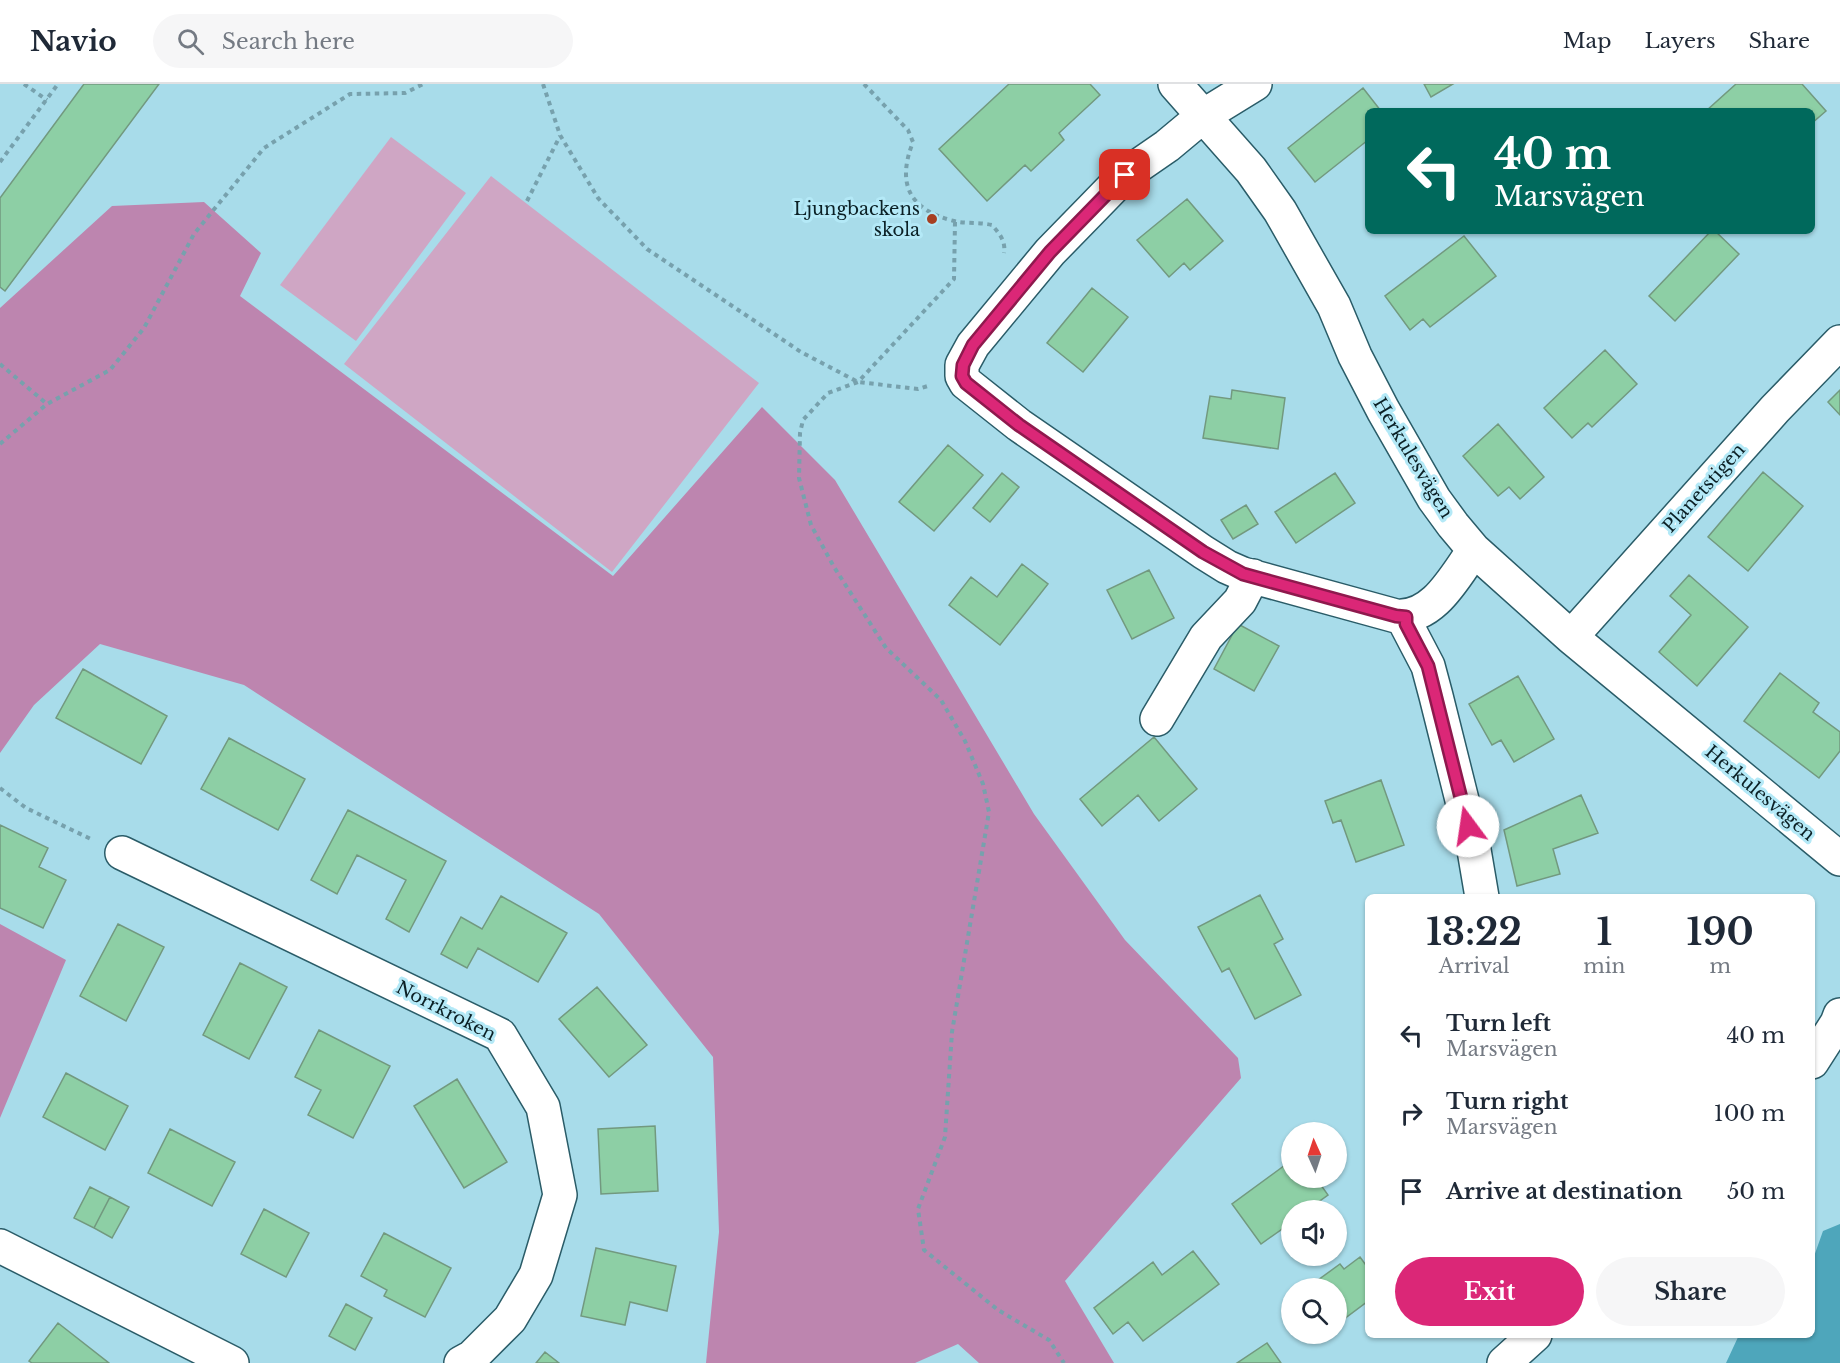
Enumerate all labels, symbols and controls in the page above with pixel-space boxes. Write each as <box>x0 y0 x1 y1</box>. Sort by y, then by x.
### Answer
search box <box>153 14 573 68</box>
text: Navio <box>30 24 117 59</box>
icon: search <box>174 25 207 58</box>
text: Search here <box>222 28 355 55</box>
text: Map <box>1563 28 1612 54</box>
text: Layers <box>1645 28 1716 54</box>
text: Share <box>1749 28 1810 54</box>
text: 40 m <box>1494 128 1611 180</box>
icon: left <box>1395 132 1473 210</box>
pin <box>1099 149 1150 200</box>
icon: arrive <box>1108 158 1141 191</box>
text: Marsvägen <box>1494 180 1645 213</box>
place label: Ljungbackens skola <box>794 198 920 241</box>
marker: Ljungbackens skola <box>925 212 939 226</box>
street label: Herkulesvägen <box>1368 394 1458 522</box>
street label: Planetstigen <box>1658 439 1750 537</box>
street label: Herkulesvägen <box>1701 741 1819 845</box>
position arrow <box>1436 794 1500 858</box>
text: 13:22 <box>1426 910 1522 955</box>
text: 1 <box>1596 910 1612 955</box>
text: 190 <box>1687 910 1754 955</box>
text: Arrival <box>1439 954 1510 978</box>
text: min <box>1583 954 1625 978</box>
text: m <box>1709 954 1731 978</box>
street label: Norrkroken <box>392 976 500 1046</box>
text: Turn left <box>1446 1010 1551 1037</box>
icon: left <box>1395 1019 1428 1052</box>
text: 40 m <box>1727 1022 1785 1049</box>
text: Marsvägen <box>1446 1037 1558 1061</box>
text: Turn right <box>1446 1088 1568 1115</box>
icon: right <box>1395 1097 1428 1130</box>
text: 100 m <box>1714 1100 1785 1127</box>
text: Marsvägen <box>1446 1115 1558 1139</box>
north arrow <box>1281 1122 1347 1188</box>
map controls <box>1281 1122 1347 1344</box>
icon: arrive <box>1395 1175 1428 1208</box>
text: Arrive at destination <box>1446 1178 1683 1205</box>
text: 50 m <box>1727 1178 1785 1205</box>
button: sound <box>1281 1200 1347 1266</box>
button: Exit <box>1395 1257 1584 1326</box>
button: Share <box>1596 1257 1785 1326</box>
button: search <box>1281 1278 1347 1344</box>

